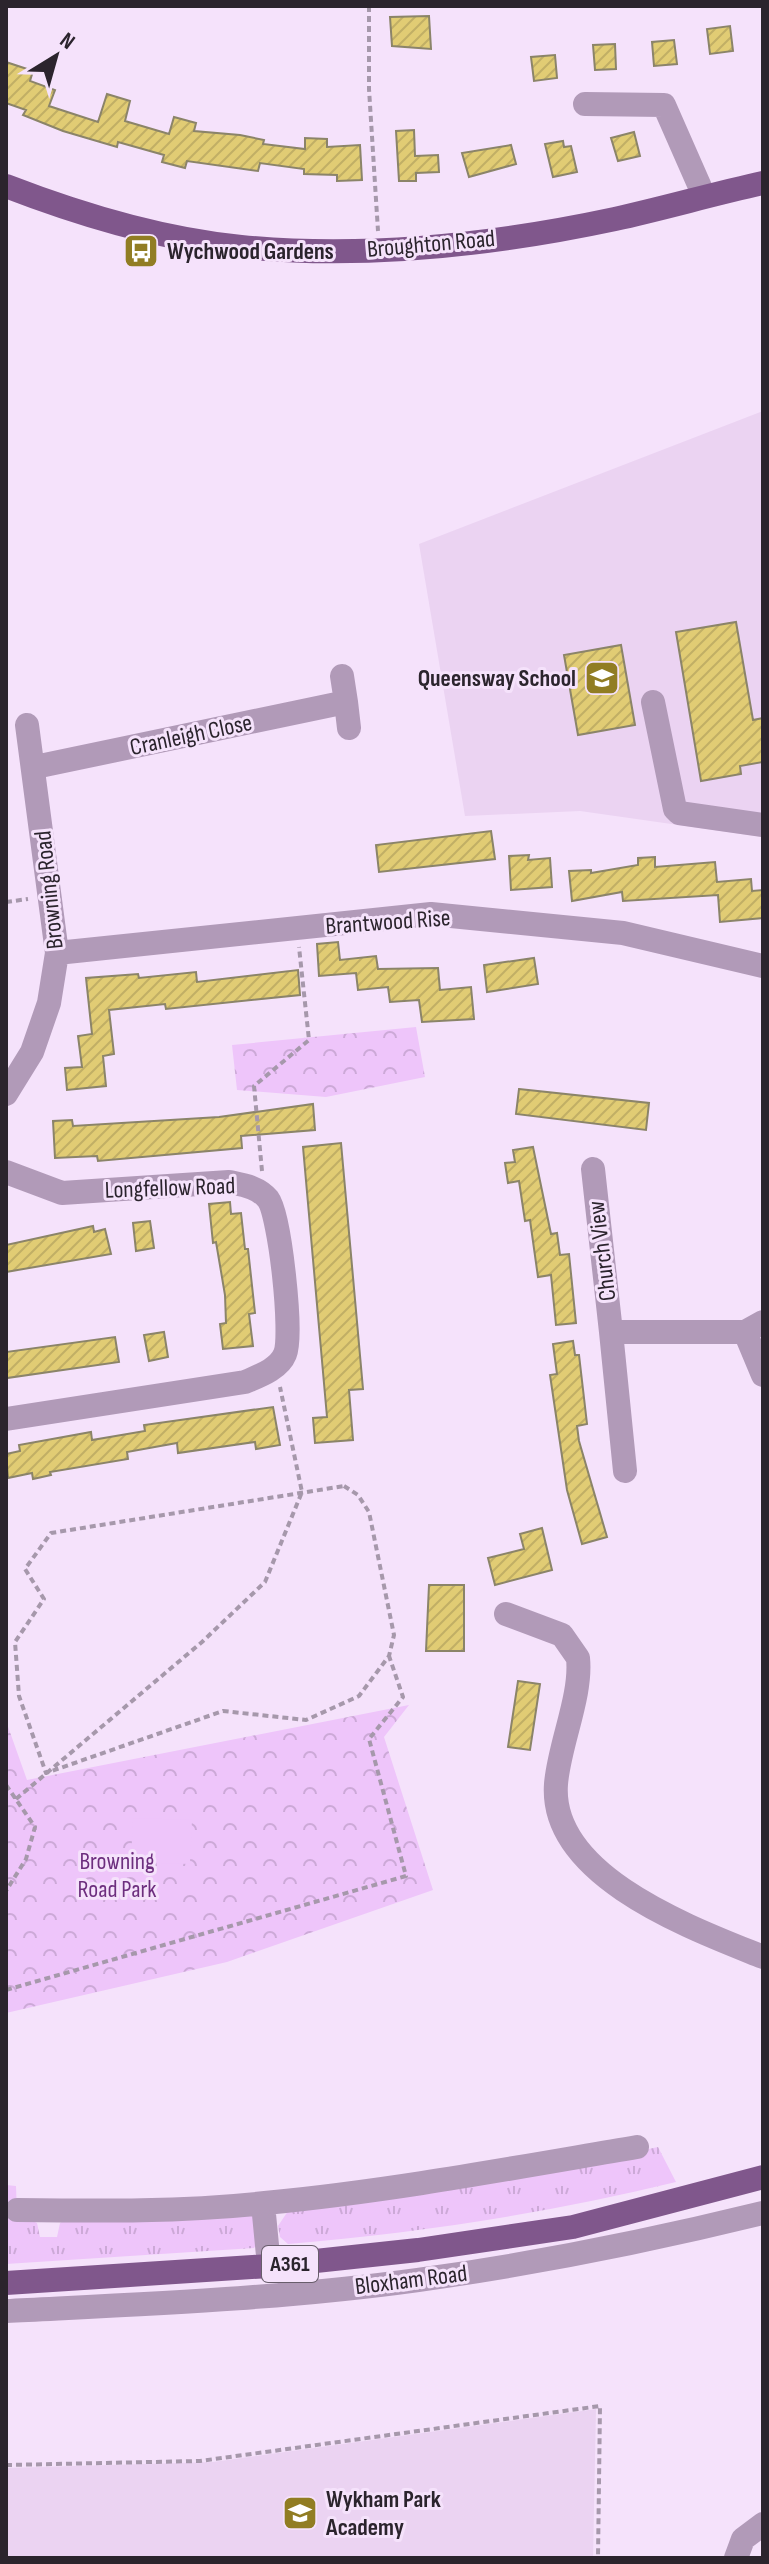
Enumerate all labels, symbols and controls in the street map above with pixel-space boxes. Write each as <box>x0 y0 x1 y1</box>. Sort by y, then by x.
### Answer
north arrow <box>16 16 96 96</box>
text: N <box>54 27 80 56</box>
street label: Broughton Road <box>366 224 496 264</box>
bus stop icon: Wychwood Gardens <box>122 232 160 270</box>
place label: Wychwood Gardens <box>167 237 334 266</box>
school or university icon: Queensway School <box>583 659 621 697</box>
place label: Queensway School <box>418 664 576 693</box>
street label: Cranleigh Close <box>127 708 255 762</box>
street label: Browning Road <box>28 829 70 951</box>
street label: Brantwood Rise <box>325 903 451 941</box>
street label: Longfellow Road <box>104 1171 236 1205</box>
street label: Church View <box>581 1199 623 1303</box>
park label: Browning Road Park <box>78 1847 156 1904</box>
road number: A361 <box>262 2246 318 2282</box>
street label: Bloxham Road <box>353 2259 469 2301</box>
place label: Wykham Park Academy <box>325 2485 441 2542</box>
school or university icon: Wykham Park Academy <box>281 2494 319 2532</box>

